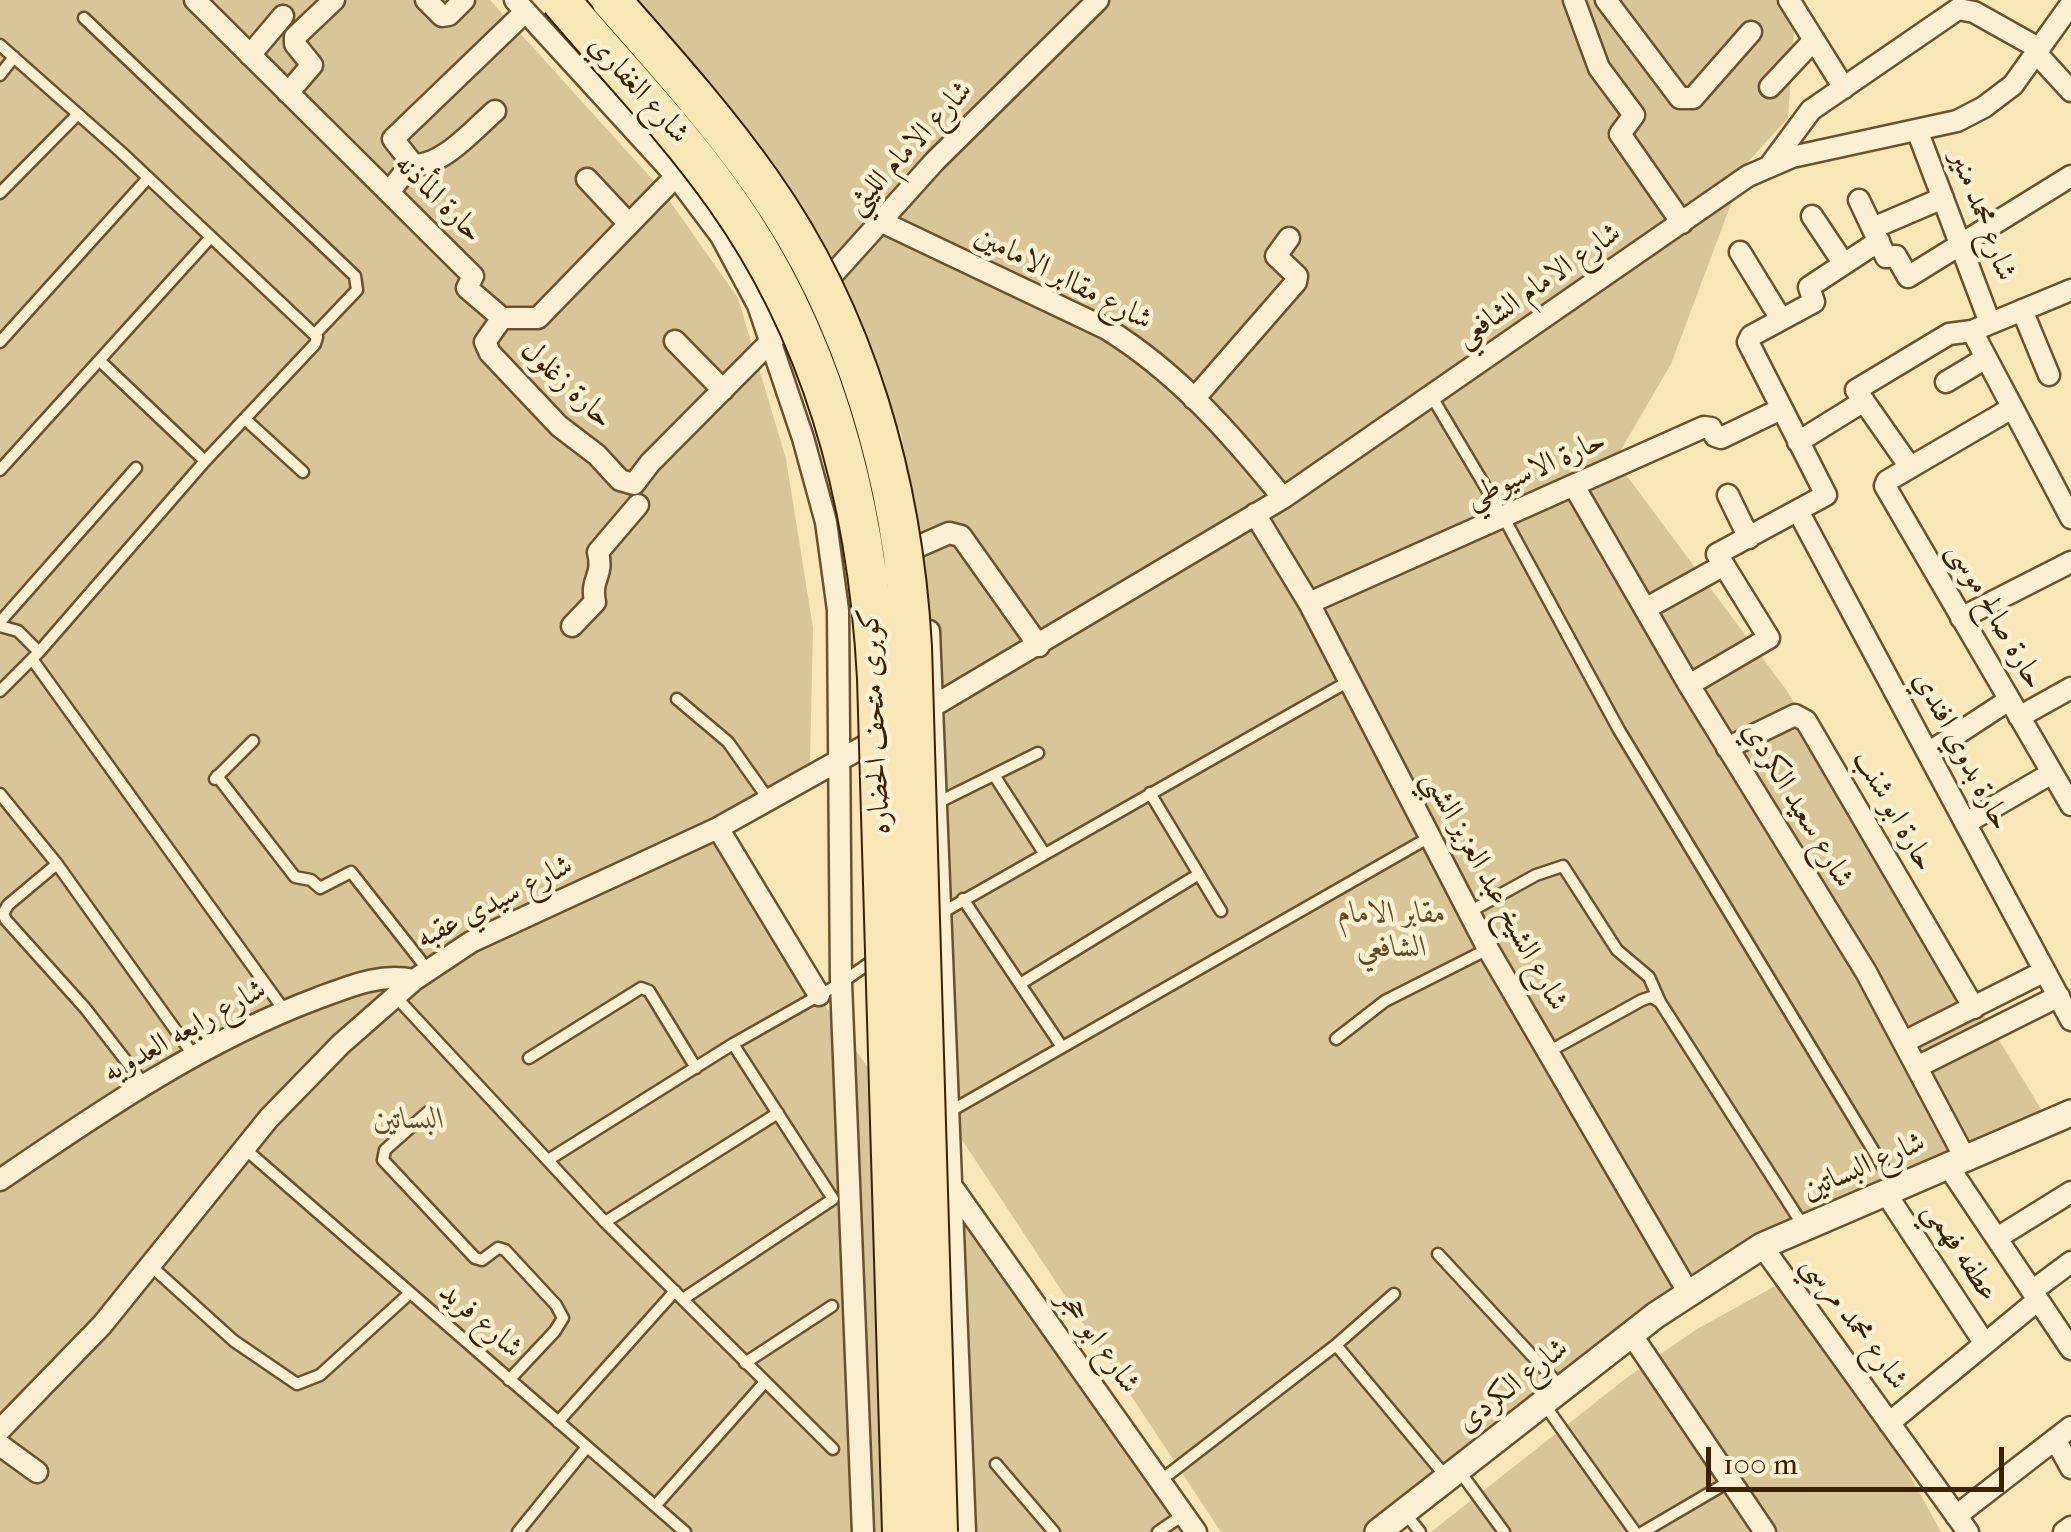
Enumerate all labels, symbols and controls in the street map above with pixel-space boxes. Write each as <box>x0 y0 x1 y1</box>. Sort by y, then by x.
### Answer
street label: شارع الغفاري <box>580 28 696 152</box>
street label: شارع الامام الليثي <box>839 74 981 222</box>
street label: شارع محمد منير <box>1941 146 2023 286</box>
street label: حارة المأذنه <box>386 147 490 251</box>
street label: شارع الامام الشافعي <box>1449 216 1629 356</box>
street label: شارع مقاابر الامامين <box>968 219 1158 339</box>
street label: حارة زغلول <box>512 333 620 437</box>
street label: حارة الاسيوطي <box>1460 423 1612 517</box>
street label: حارة صالح موسى <box>1938 536 2052 696</box>
street label: كوبرى متحف الحضاره <box>852 607 900 835</box>
street label: حارة بدوي افندي <box>1904 665 2018 837</box>
street label: شارع سعيد الكردي <box>1733 715 1861 895</box>
street label: حارة ابو شنب <box>1844 744 1942 878</box>
street label: شارع الشيخ عبد العزيز الشبي <box>1413 765 1575 1017</box>
street label: شارع سيدي عقبه <box>411 848 579 958</box>
park label: مقابر الامام الشافعي <box>1338 897 1446 968</box>
street label: شارع رابعه العدويه <box>97 972 273 1092</box>
park label: البساتين <box>373 1103 445 1139</box>
street label: شارع البساتين <box>1797 1125 1931 1209</box>
street label: عطفه فهمي <box>1914 1195 2006 1309</box>
street label: شارع محمد مرسي <box>1793 1249 1915 1397</box>
street label: شارع فريد <box>431 1275 529 1367</box>
street label: شارع ابو حجر <box>1049 1283 1147 1401</box>
street label: شارع الكردى <box>1450 1331 1576 1441</box>
scale bar <box>1711 1427 2008 1489</box>
text: 100 m <box>1723 1447 1798 1482</box>

